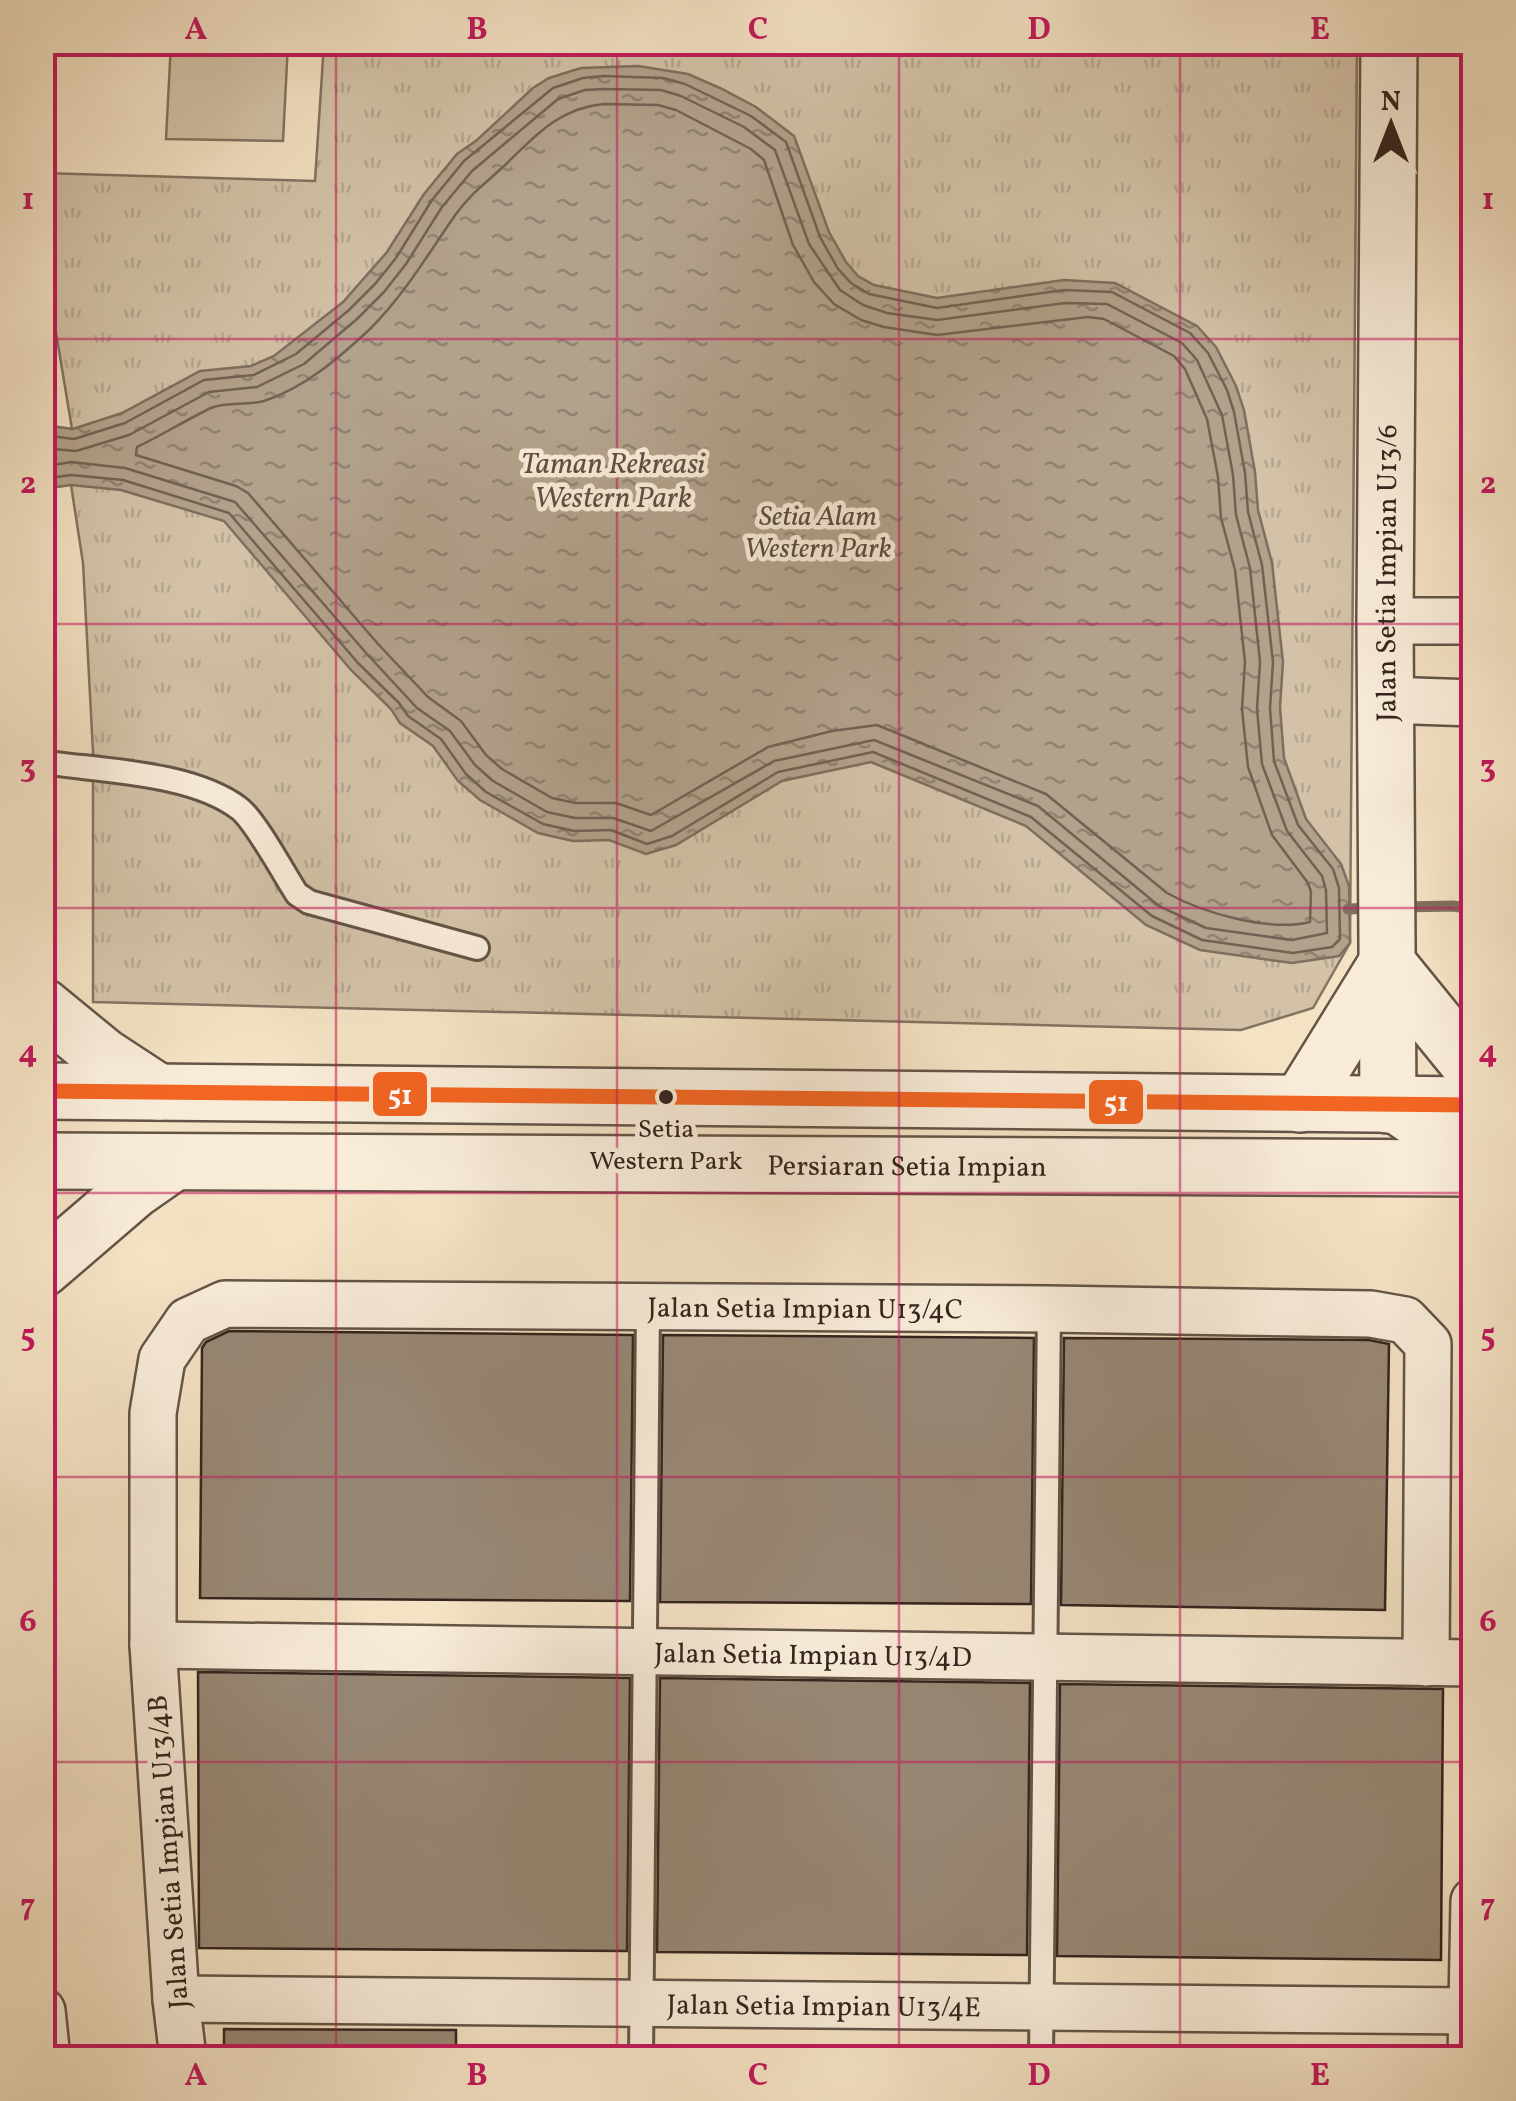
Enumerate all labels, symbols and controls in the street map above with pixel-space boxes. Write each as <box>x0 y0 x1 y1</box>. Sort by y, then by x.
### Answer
text: A <box>185 9 208 53</box>
text: B <box>466 9 488 53</box>
text: C <box>748 9 768 53</box>
text: D <box>1027 9 1051 53</box>
text: E <box>1310 9 1330 53</box>
north arrow <box>1341 75 1441 175</box>
text: N <box>1381 83 1401 122</box>
text: 1 <box>22 179 34 223</box>
text: 1 <box>1482 179 1494 223</box>
street label: Jalan Setia Impian U13/6 <box>1368 424 1408 722</box>
water label: Taman Rekreasi Western Park <box>521 444 706 520</box>
text: 2 <box>20 463 36 507</box>
text: 2 <box>1480 463 1496 507</box>
park label: Setia Alam Western Park <box>744 498 892 569</box>
text: 3 <box>20 747 36 791</box>
text: 3 <box>1480 747 1496 791</box>
text: 4 <box>18 1032 38 1076</box>
text: 4 <box>1478 1032 1498 1076</box>
line badge: 51 <box>371 1070 429 1118</box>
text: 51 <box>388 1077 412 1116</box>
line badge: 51 <box>1087 1078 1145 1126</box>
text: 51 <box>1104 1084 1128 1123</box>
marker: Setia Western Park <box>656 1087 676 1107</box>
place label: Setia Western Park <box>589 1112 743 1180</box>
street label: Persiaran Setia Impian <box>767 1148 1047 1188</box>
street label: Jalan Setia Impian U13/4C <box>647 1290 963 1330</box>
text: 5 <box>20 1316 36 1360</box>
text: 5 <box>1480 1316 1496 1360</box>
text: 6 <box>19 1601 37 1645</box>
text: 6 <box>1479 1601 1497 1645</box>
street label: Jalan Setia Impian U13/4D <box>654 1635 972 1678</box>
street label: Jalan Setia Impian U13/4B <box>139 1694 200 2010</box>
text: 7 <box>20 1885 36 1929</box>
text: 7 <box>1480 1885 1496 1929</box>
street label: Jalan Setia Impian U13/4E <box>667 1987 981 2028</box>
text: A <box>185 2055 208 2099</box>
text: B <box>466 2055 488 2099</box>
text: C <box>748 2055 768 2099</box>
text: D <box>1027 2055 1051 2099</box>
text: E <box>1310 2055 1330 2099</box>

